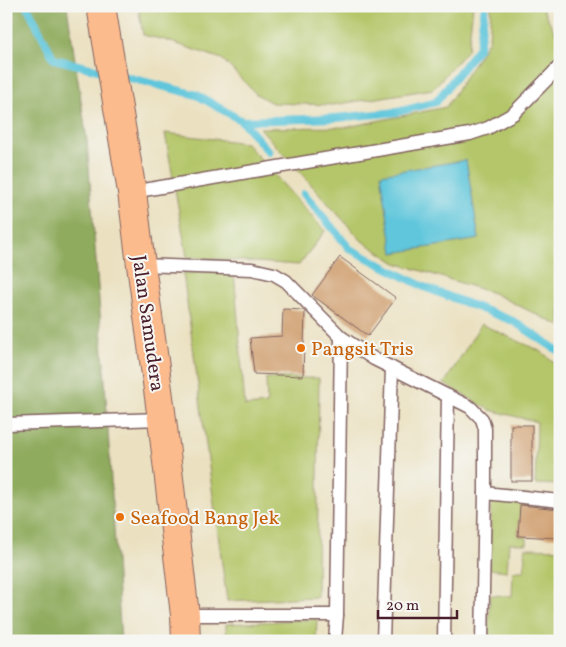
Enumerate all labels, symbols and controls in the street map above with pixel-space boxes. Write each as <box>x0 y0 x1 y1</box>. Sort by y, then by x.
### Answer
street label: Jalan Samudera <box>124 253 170 393</box>
place label: Pangsit Tris <box>311 336 414 364</box>
marker: Pangsit Tris <box>295 342 307 354</box>
place label: Seafood Bang Jek <box>130 505 280 533</box>
marker: Seafood Bang Jek <box>114 511 126 523</box>
scale bar <box>378 587 457 619</box>
text: 20 m <box>386 596 419 617</box>

